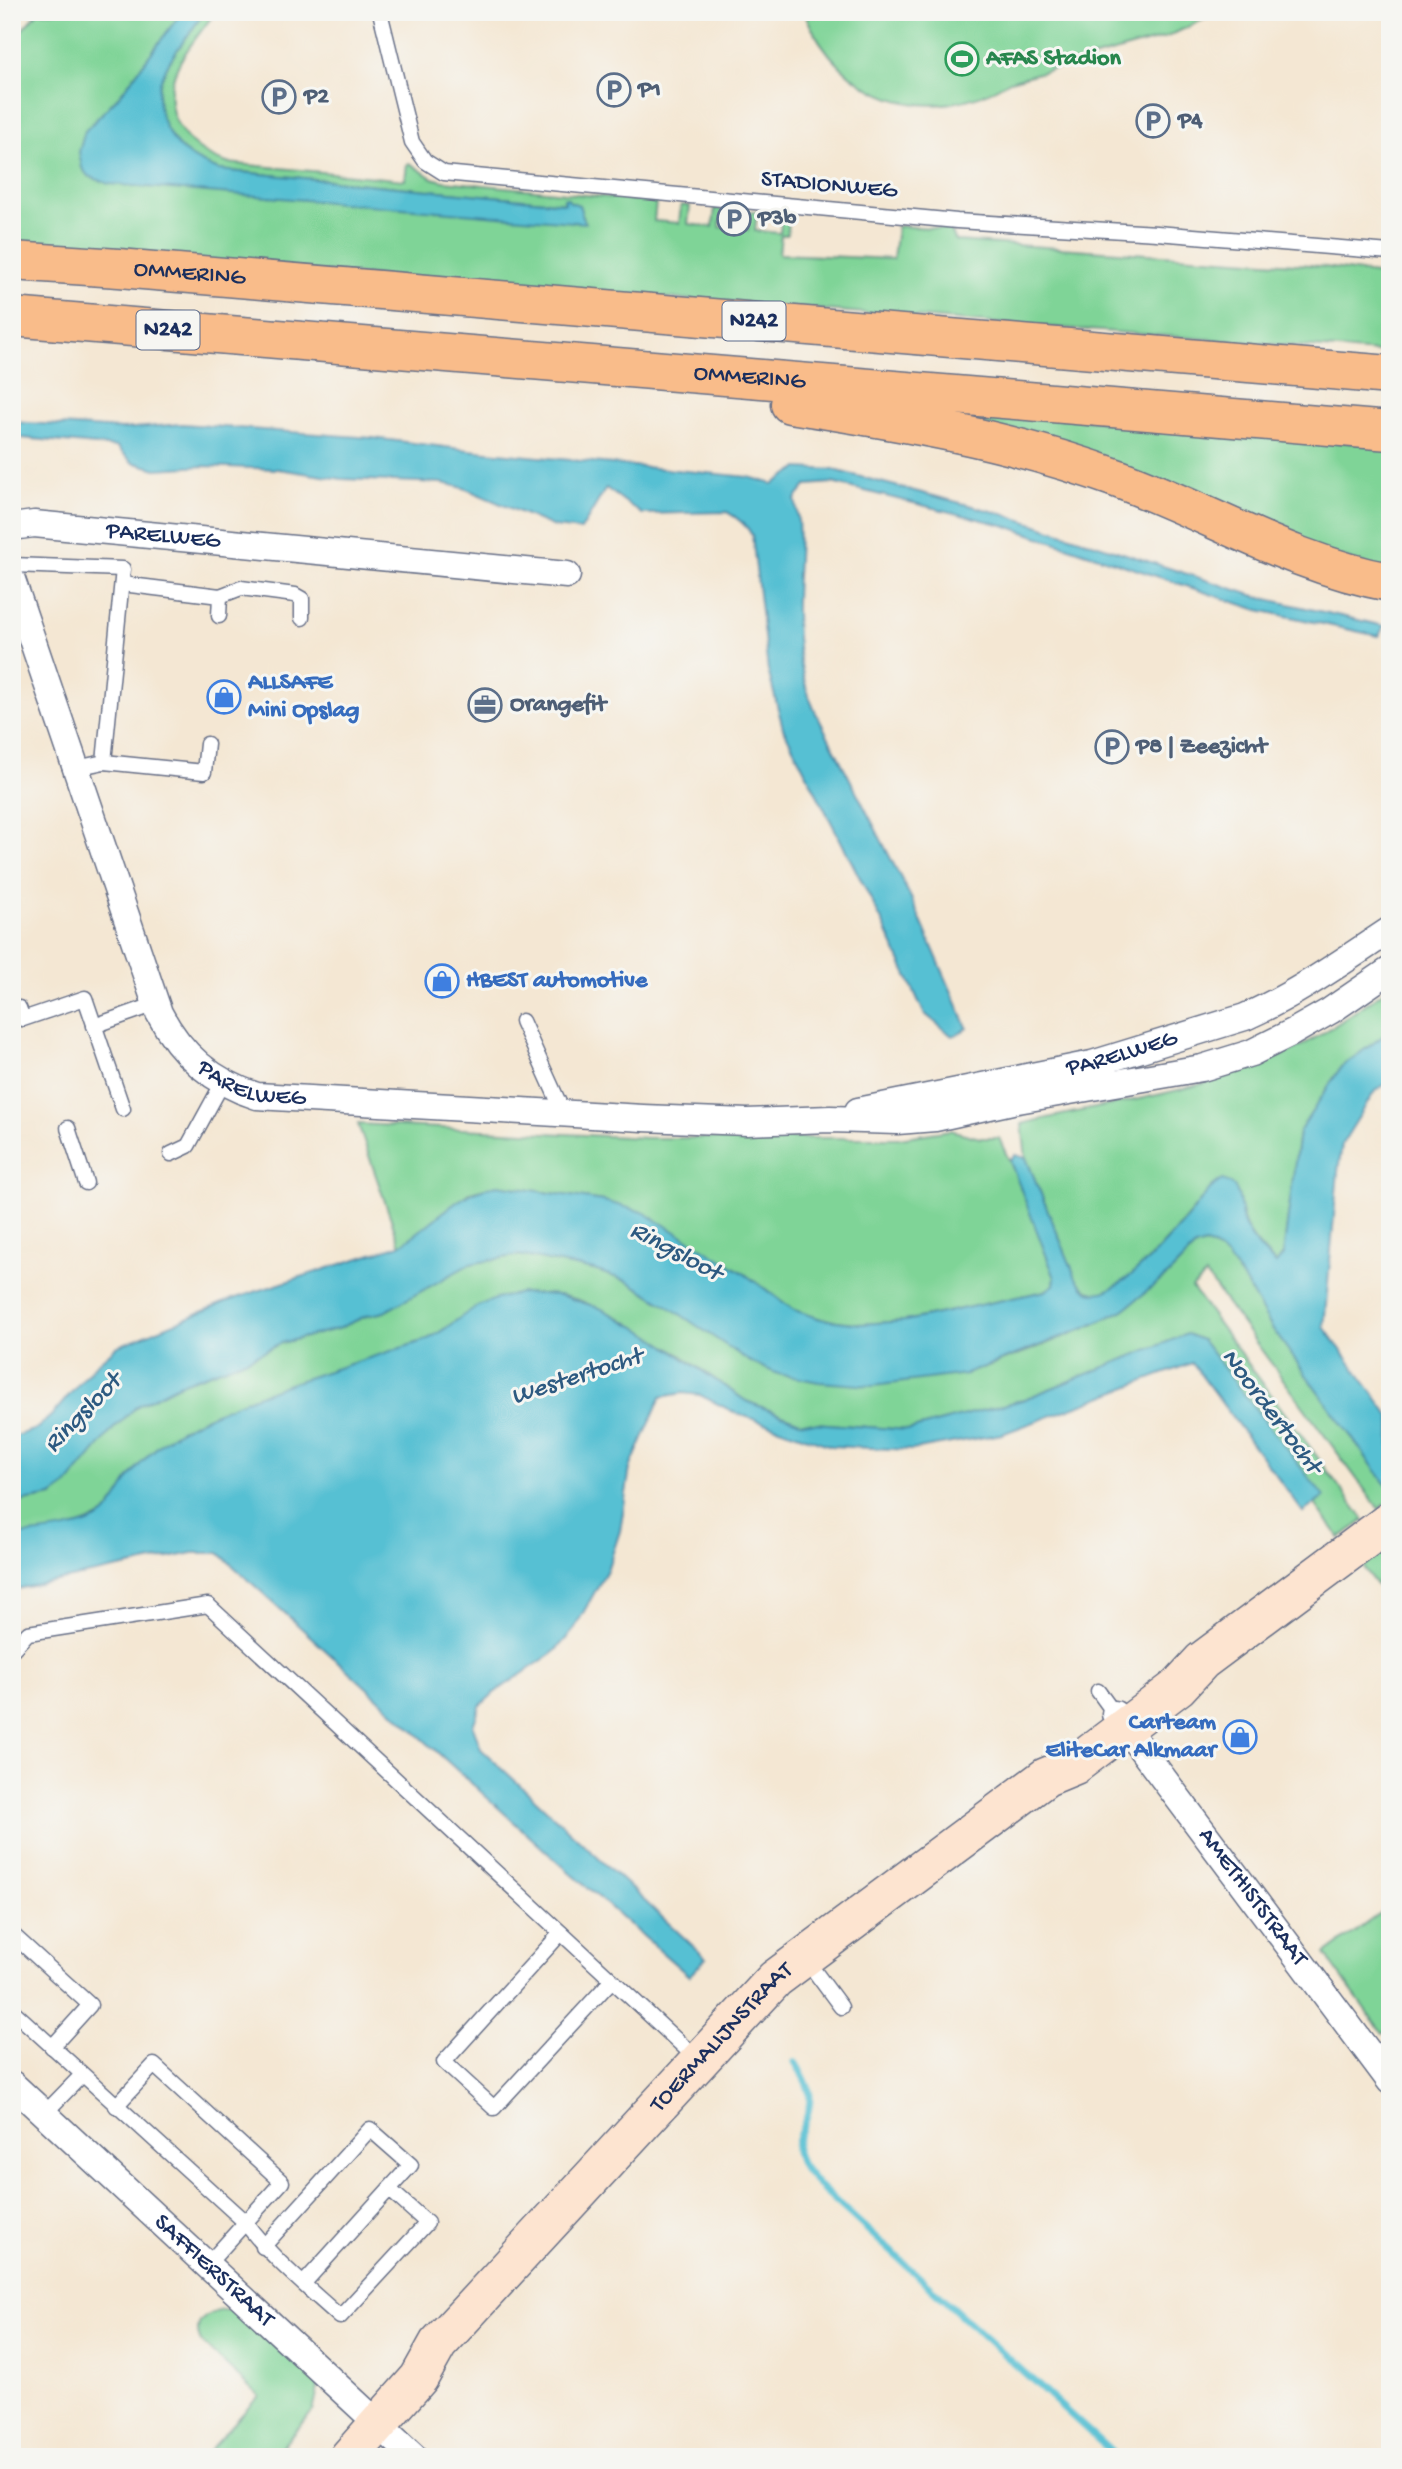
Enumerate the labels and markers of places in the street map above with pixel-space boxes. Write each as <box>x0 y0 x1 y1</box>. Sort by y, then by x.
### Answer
sports icon: AFAS Stadion <box>943 40 981 78</box>
place label: AFAS Stadion <box>985 45 1121 74</box>
parking icon: P1 <box>595 71 633 109</box>
place label: P1 <box>636 76 661 105</box>
parking icon: P2 <box>260 78 298 116</box>
place label: P2 <box>302 83 329 112</box>
parking icon: P4 <box>1134 102 1172 140</box>
place label: P4 <box>1176 107 1203 136</box>
parking icon: P3b <box>715 200 753 238</box>
place label: P3b <box>756 205 797 234</box>
place label: ALLSAFE Mini Opslag <box>247 669 360 726</box>
shop icon: ALLSAFE Mini Opslag <box>205 678 243 716</box>
office icon: Orangefit <box>466 686 504 724</box>
place label: Orangefit <box>510 691 608 720</box>
parking icon: P8 | Zeezicht <box>1093 728 1131 766</box>
place label: P8 | Zeezicht <box>1134 733 1269 762</box>
shop icon: HBEST automotive <box>423 962 461 1000</box>
place label: HBEST automotive <box>466 967 649 996</box>
place label: Carteam EliteCar Alkmaar <box>1046 1709 1218 1766</box>
shop icon: Carteam EliteCar Alkmaar <box>1221 1718 1259 1756</box>

